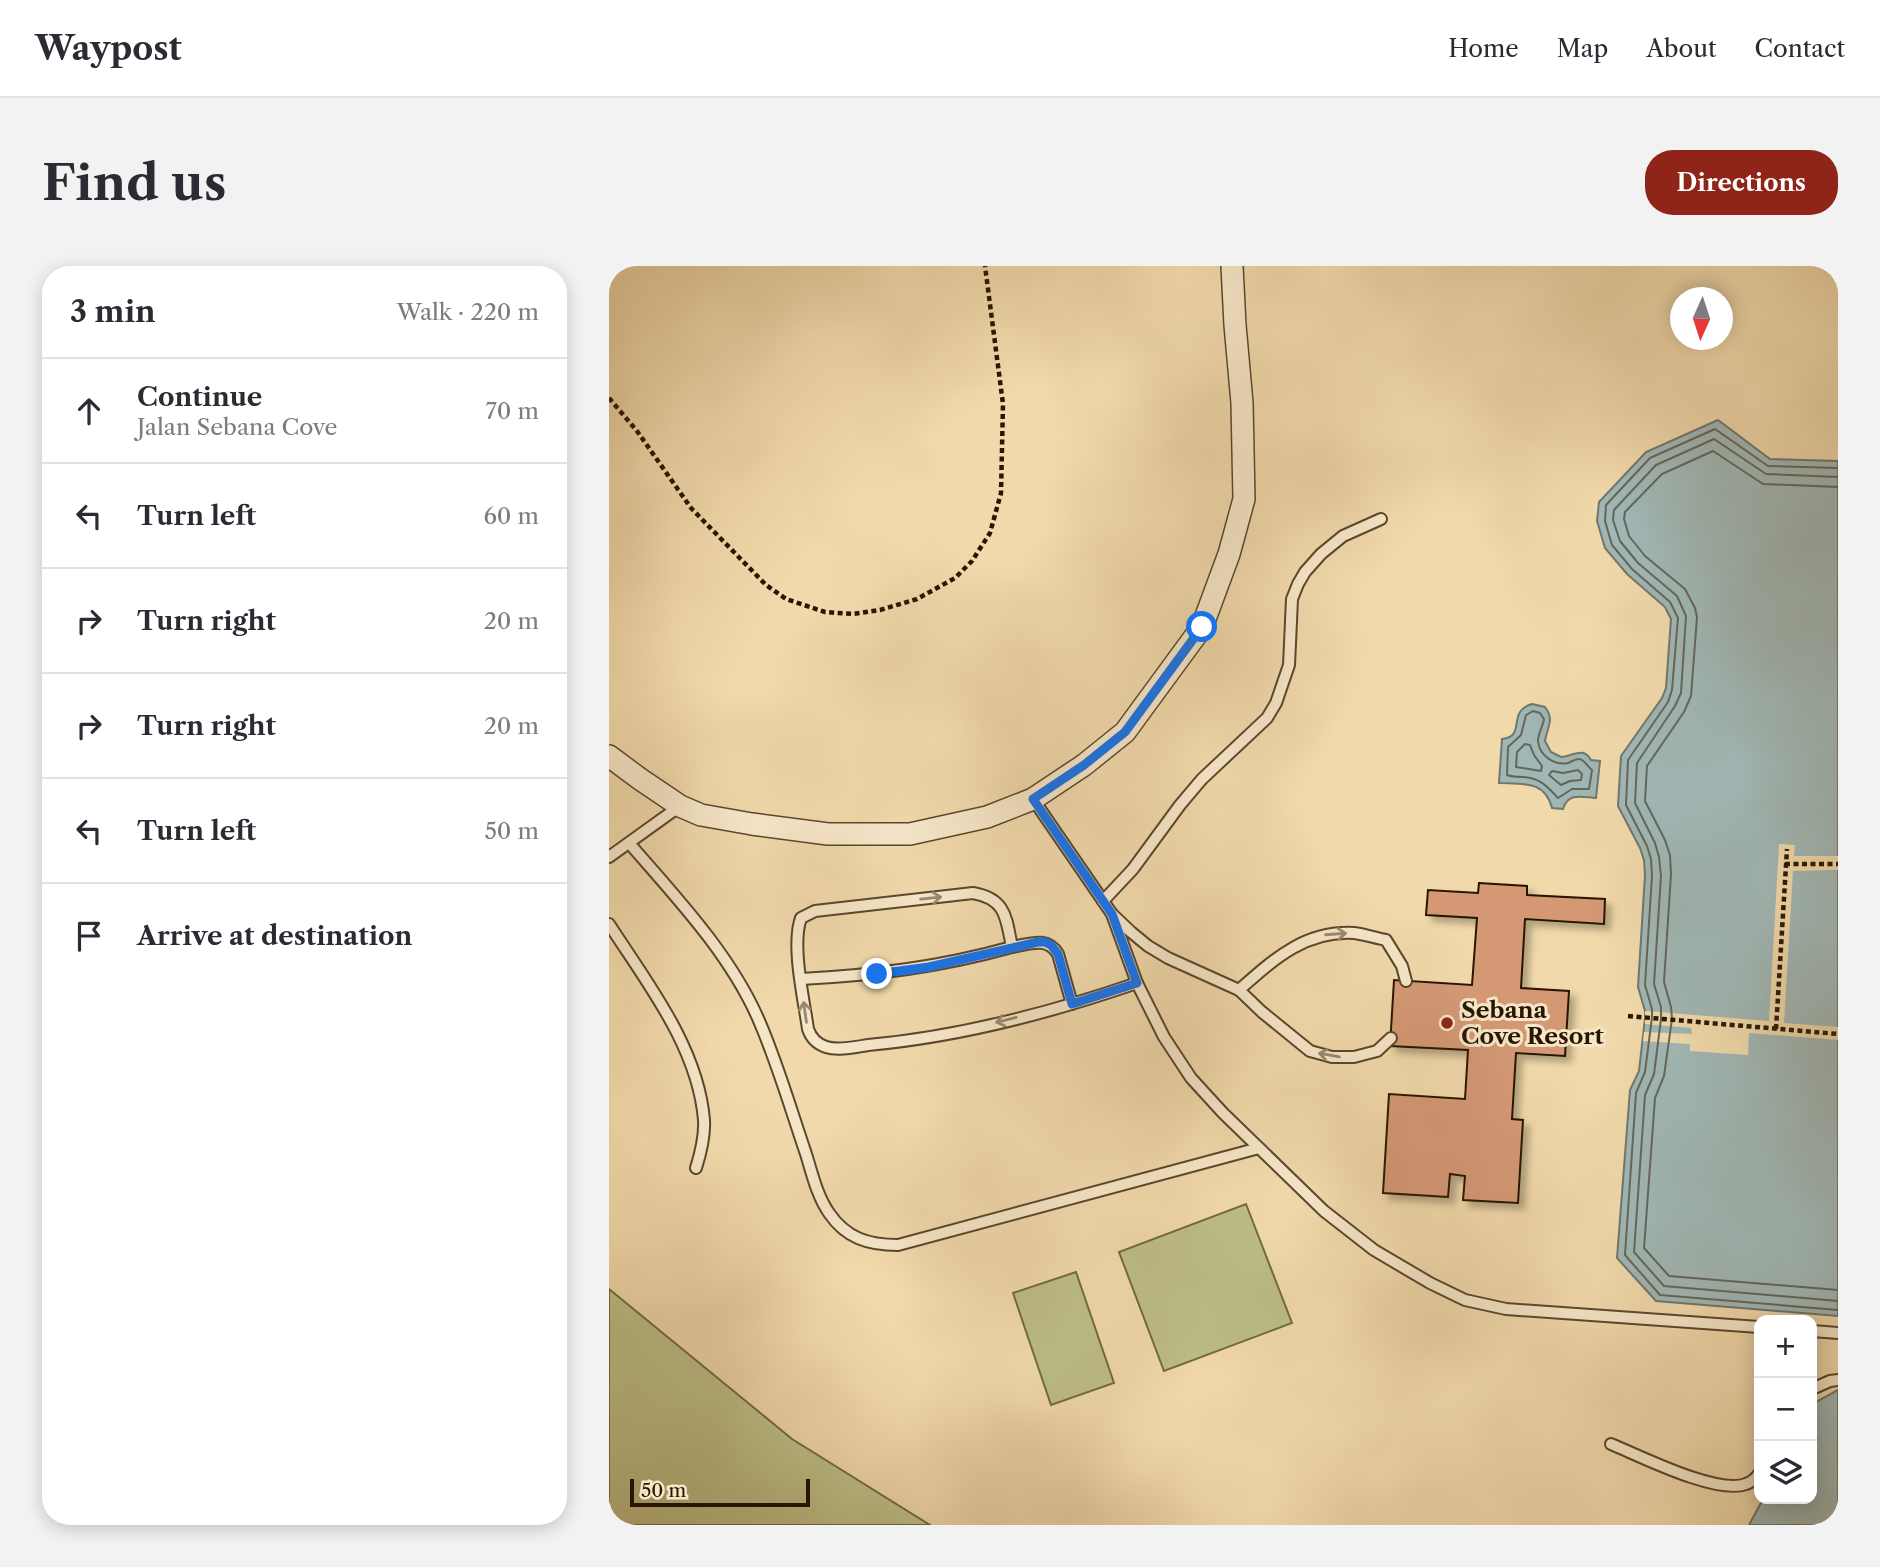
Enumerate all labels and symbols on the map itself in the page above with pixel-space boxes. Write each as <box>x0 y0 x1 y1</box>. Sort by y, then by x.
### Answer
north arrow <box>1670 287 1733 350</box>
route start <box>1186 611 1217 642</box>
one-way arrow <box>919 891 942 904</box>
one-way arrow <box>1324 927 1347 940</box>
route end <box>861 958 892 989</box>
place label: Sebana Cove Resort <box>1461 996 1605 1050</box>
one-way arrow <box>799 1001 812 1024</box>
one-way arrow <box>995 1014 1018 1027</box>
marker: Sebana Cove Resort <box>1439 1015 1455 1031</box>
one-way arrow <box>1318 1048 1341 1061</box>
scale bar <box>630 1476 810 1508</box>

